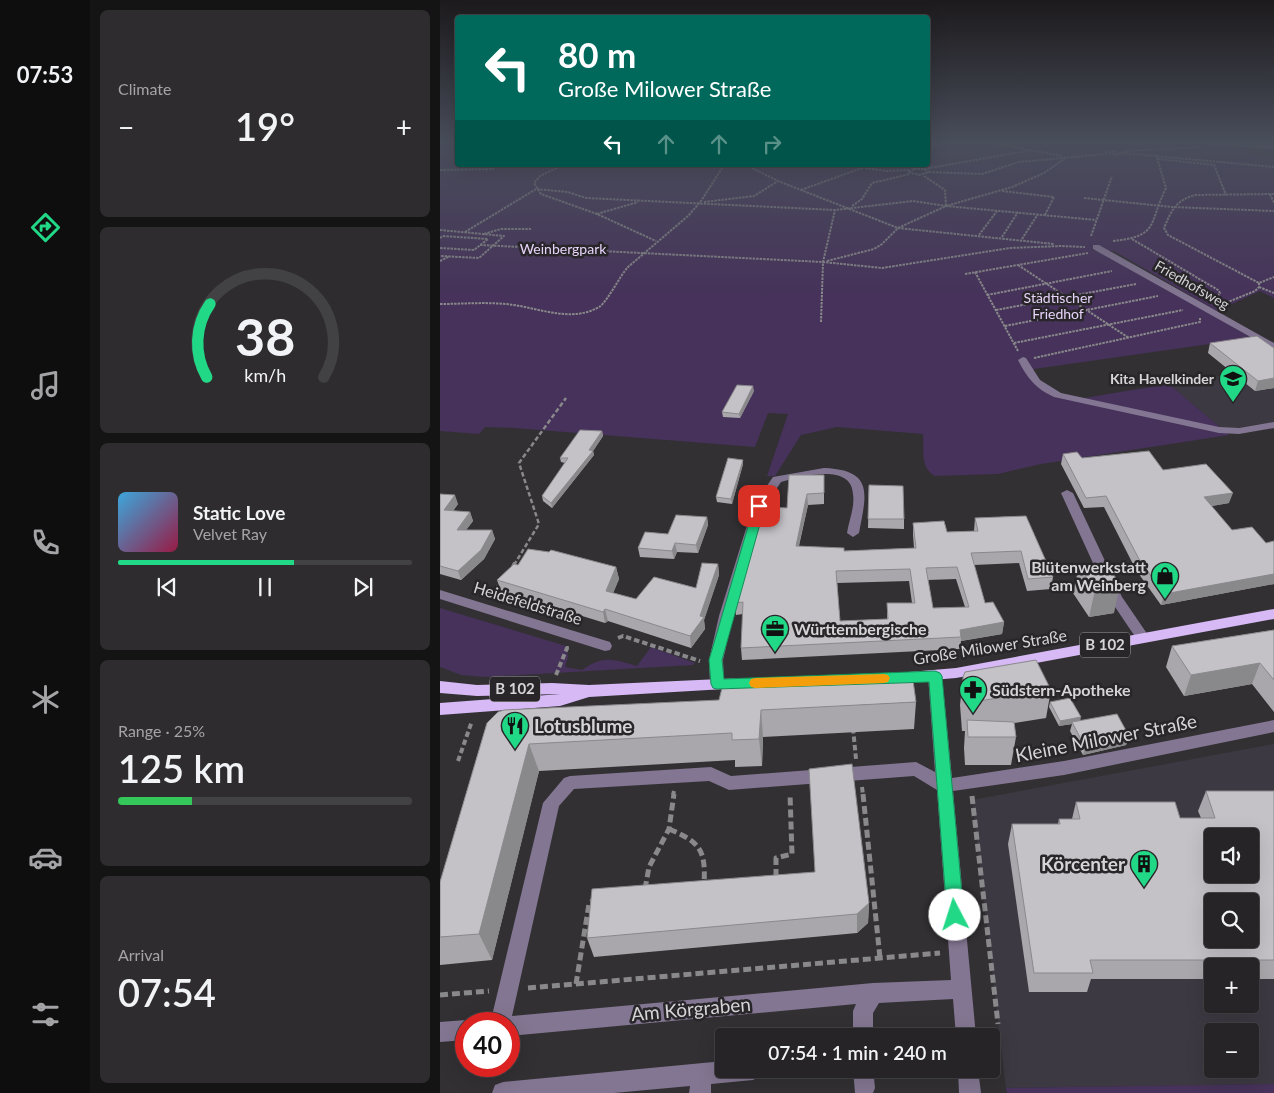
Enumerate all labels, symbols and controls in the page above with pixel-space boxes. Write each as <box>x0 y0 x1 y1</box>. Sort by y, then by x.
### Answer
text: 80 m <box>558 33 636 75</box>
icon: left <box>475 35 540 100</box>
text: 07:53 <box>17 61 73 88</box>
text: Große Milower Straße <box>558 75 771 102</box>
text: Climate <box>118 79 171 98</box>
text: 19° <box>235 103 295 149</box>
text: − <box>118 110 134 144</box>
text: + <box>396 110 412 144</box>
icon: left <box>599 130 627 158</box>
icon: ahead <box>652 130 680 158</box>
icon: ahead <box>705 130 733 158</box>
icon: right <box>758 130 786 158</box>
icon: directions <box>28 210 63 245</box>
park label: Weinbergpark <box>520 240 607 257</box>
street label: Friedhofsweg <box>1152 256 1233 313</box>
park label: Städtischer Friedhof <box>1024 289 1092 322</box>
text: 38 <box>235 305 295 367</box>
text: km/h <box>244 364 286 386</box>
school or university icon: Kita Havelkinder <box>1218 364 1248 403</box>
icon: music <box>28 368 63 403</box>
place label: Kita Havelkinder <box>1110 370 1215 387</box>
pin <box>738 485 780 527</box>
icon: arrive <box>745 492 773 520</box>
text: Static Love <box>193 501 285 524</box>
text: Velvet Ray <box>193 524 267 543</box>
icon: phone <box>28 525 63 560</box>
place label: Blütenwerkstatt am Weinberg <box>1031 557 1147 594</box>
shop icon: Blütenwerkstatt am Weinberg <box>1150 561 1180 600</box>
icon: previous <box>153 573 181 601</box>
icon: pause <box>251 573 279 601</box>
icon: next <box>349 573 377 601</box>
street label: Heidefeldstraße <box>472 577 585 628</box>
office icon: Württembergische <box>760 614 790 653</box>
place label: Württembergische <box>794 619 927 638</box>
street label: Große Milower Straße <box>912 625 1068 668</box>
road number: B 102 <box>1080 632 1130 658</box>
pharmacy icon: Südstern-Apotheke <box>958 675 988 714</box>
road number: B 102 <box>490 676 540 702</box>
place label: Südstern-Apotheke <box>992 680 1131 699</box>
icon: climate <box>28 682 63 717</box>
street label: Kleine Milower Straße <box>1013 709 1199 766</box>
restaurant icon: Lotusblume <box>500 711 530 750</box>
place label: Lotusblume <box>534 714 633 737</box>
text: Range · 25% <box>118 721 205 740</box>
text: 125 km <box>118 745 245 791</box>
map controls <box>1204 828 1259 1078</box>
button: sound <box>1204 828 1259 883</box>
icon: car <box>28 840 63 875</box>
building icon: Körcenter <box>1129 849 1159 888</box>
place label: Körcenter <box>1041 852 1126 875</box>
position arrow <box>928 888 980 940</box>
button: search <box>1204 893 1259 948</box>
text: Arrival <box>118 945 164 964</box>
button: + <box>1204 958 1259 1013</box>
text: 07:54 <box>118 969 216 1015</box>
street label: Am Körgraben <box>630 992 752 1025</box>
icon: filters <box>28 997 63 1032</box>
speed limit sign: 40 <box>455 1012 520 1077</box>
button: − <box>1204 1023 1259 1078</box>
text: 07:54 · 1 min · 240 m <box>768 1041 947 1064</box>

